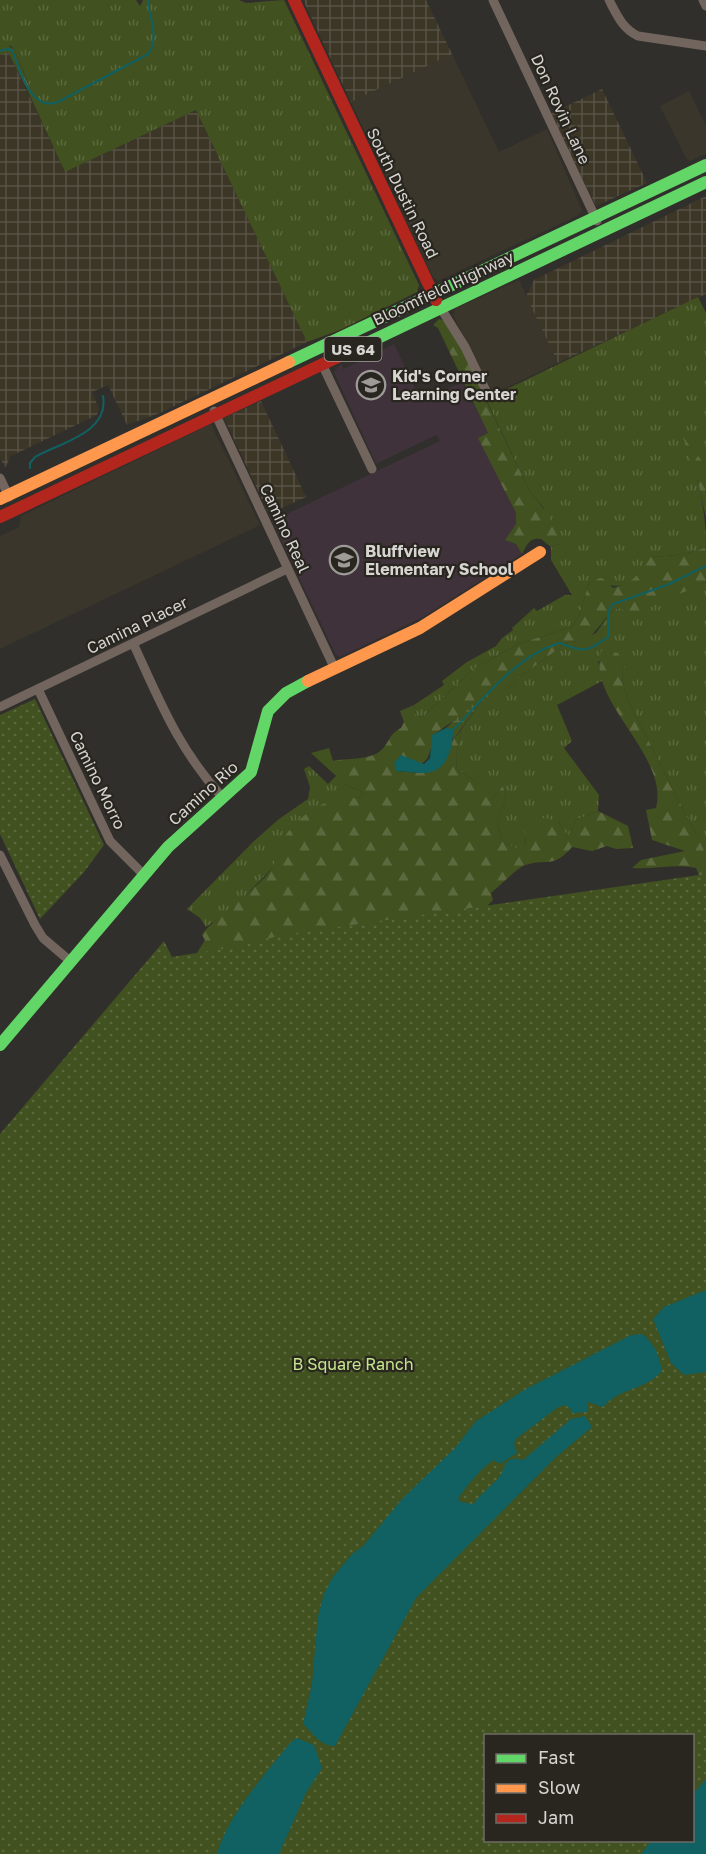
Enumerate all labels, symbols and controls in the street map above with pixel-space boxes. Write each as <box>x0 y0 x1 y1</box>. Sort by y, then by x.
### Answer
street label: Don Rovin Lane <box>527 51 595 167</box>
street label: South Dustin Road <box>363 124 443 262</box>
street label: Bloomfield Highway <box>369 246 517 330</box>
road number: US 64 <box>324 337 382 361</box>
place label: Kid's Corner Learning Center <box>392 366 516 404</box>
school or university icon: Kid's Corner Learning Center <box>355 369 387 401</box>
street label: Camino Real <box>256 480 314 576</box>
place label: Bluffview Elementary School <box>365 541 514 579</box>
school or university icon: Bluffview Elementary School <box>328 544 360 576</box>
street label: Camina Placer <box>83 592 191 658</box>
street label: Camino Morro <box>66 727 130 833</box>
street label: Camino Rio <box>164 757 242 829</box>
park label: B Square Ranch <box>292 1354 414 1374</box>
legend <box>484 1734 694 1842</box>
text: Fast <box>538 1746 575 1768</box>
text: Slow <box>538 1776 581 1798</box>
text: Jam <box>538 1806 574 1828</box>

